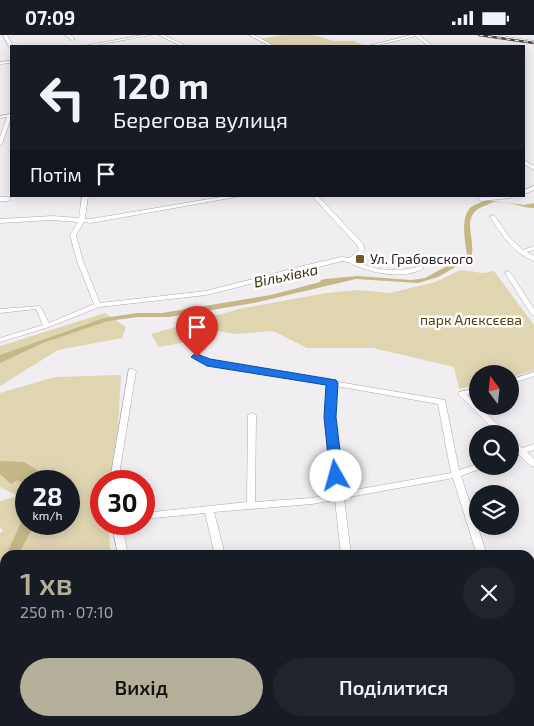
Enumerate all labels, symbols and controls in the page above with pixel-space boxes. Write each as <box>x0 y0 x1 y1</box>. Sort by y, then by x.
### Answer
text: 07:09 <box>25 6 75 29</box>
text: 120 m <box>113 64 209 106</box>
icon: left <box>30 65 95 130</box>
text: Берегова вулиця <box>113 106 288 132</box>
icon: arrive <box>92 160 120 188</box>
text: Потім <box>30 163 82 186</box>
place label: Ул. Грабовского <box>370 250 473 267</box>
marker: Ул. Грабовского <box>354 253 366 265</box>
water label: Вільхівка <box>252 259 320 291</box>
pin <box>176 306 218 357</box>
park label: парк Алєксєєва <box>420 311 522 328</box>
icon: arrive <box>183 313 211 341</box>
north arrow <box>469 365 519 415</box>
map controls <box>469 365 519 535</box>
button: search <box>469 425 519 475</box>
position arrow <box>309 449 361 501</box>
speed limit sign: 30 <box>90 470 155 535</box>
text: 28 <box>32 481 63 511</box>
button: layers <box>469 485 519 535</box>
text: km/h <box>33 508 62 522</box>
text: 1 хв <box>20 565 73 601</box>
button: close <box>463 567 515 619</box>
text: 250 m · 07:10 <box>20 602 113 621</box>
button: Вихід <box>20 658 263 716</box>
button: Поділитися <box>273 658 515 716</box>

